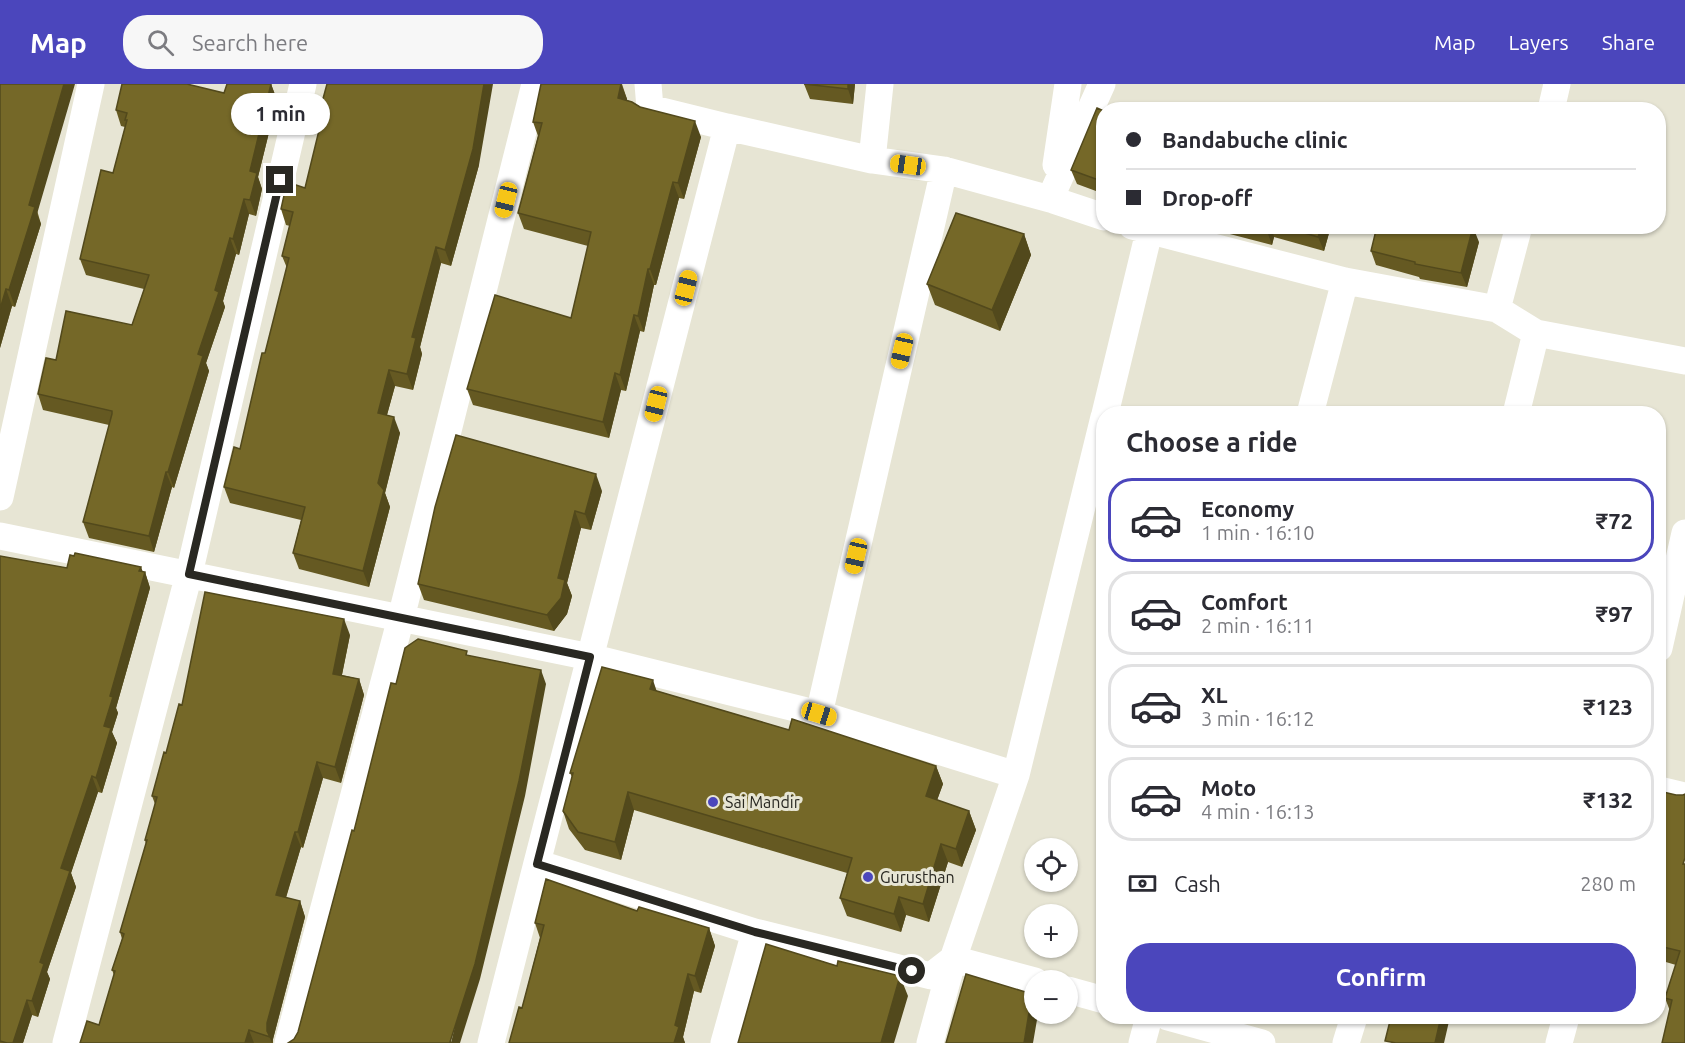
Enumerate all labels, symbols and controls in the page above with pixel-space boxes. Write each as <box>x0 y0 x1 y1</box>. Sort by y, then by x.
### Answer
search box <box>123 15 543 69</box>
icon: search <box>144 26 177 59</box>
text: Map <box>30 27 87 58</box>
text: Search here <box>192 30 308 55</box>
text: Map <box>1434 30 1475 54</box>
text: Layers <box>1508 30 1569 54</box>
text: Share <box>1602 30 1655 54</box>
callout: 1 min <box>230 93 330 135</box>
text: 1 min <box>255 102 306 125</box>
text: Bandabuche clinic <box>1162 127 1348 152</box>
car <box>889 154 927 176</box>
route end <box>266 166 293 193</box>
car <box>493 180 519 220</box>
text: Drop-off <box>1162 185 1252 210</box>
car <box>673 268 699 308</box>
car <box>889 331 915 371</box>
car <box>643 384 669 424</box>
text: Choose a ride <box>1126 427 1298 457</box>
icon: car <box>1129 493 1183 547</box>
text: Economy <box>1201 496 1294 521</box>
text: ₹72 <box>1596 508 1633 533</box>
text: 1 min · 16:10 <box>1201 521 1315 544</box>
car <box>843 536 869 576</box>
icon: car <box>1129 586 1183 640</box>
text: Comfort <box>1201 589 1288 614</box>
text: ₹97 <box>1596 601 1633 626</box>
text: 2 min · 16:11 <box>1201 614 1315 637</box>
icon: car <box>1129 679 1183 733</box>
text: XL <box>1201 682 1228 707</box>
text: ₹123 <box>1583 694 1633 719</box>
car <box>799 700 839 728</box>
text: 3 min · 16:12 <box>1201 707 1315 730</box>
icon: car <box>1129 772 1183 826</box>
text: Moto <box>1201 775 1256 800</box>
text: ₹132 <box>1583 787 1633 812</box>
place label: Sai Mandir <box>725 793 800 811</box>
marker: Sai Mandir <box>706 795 720 809</box>
text: 4 min · 16:13 <box>1201 800 1315 823</box>
map controls <box>1024 838 1078 1024</box>
button: locate <box>1024 838 1078 892</box>
icon: cash <box>1126 867 1159 900</box>
place label: Gurusthan <box>880 868 955 886</box>
marker: Gurusthan <box>861 870 875 884</box>
text: Cash <box>1174 871 1221 896</box>
text: 280 m <box>1580 872 1636 895</box>
button: + <box>1024 904 1078 958</box>
button: Confirm <box>1126 943 1636 1012</box>
route start <box>898 957 925 984</box>
button: − <box>1024 970 1078 1024</box>

